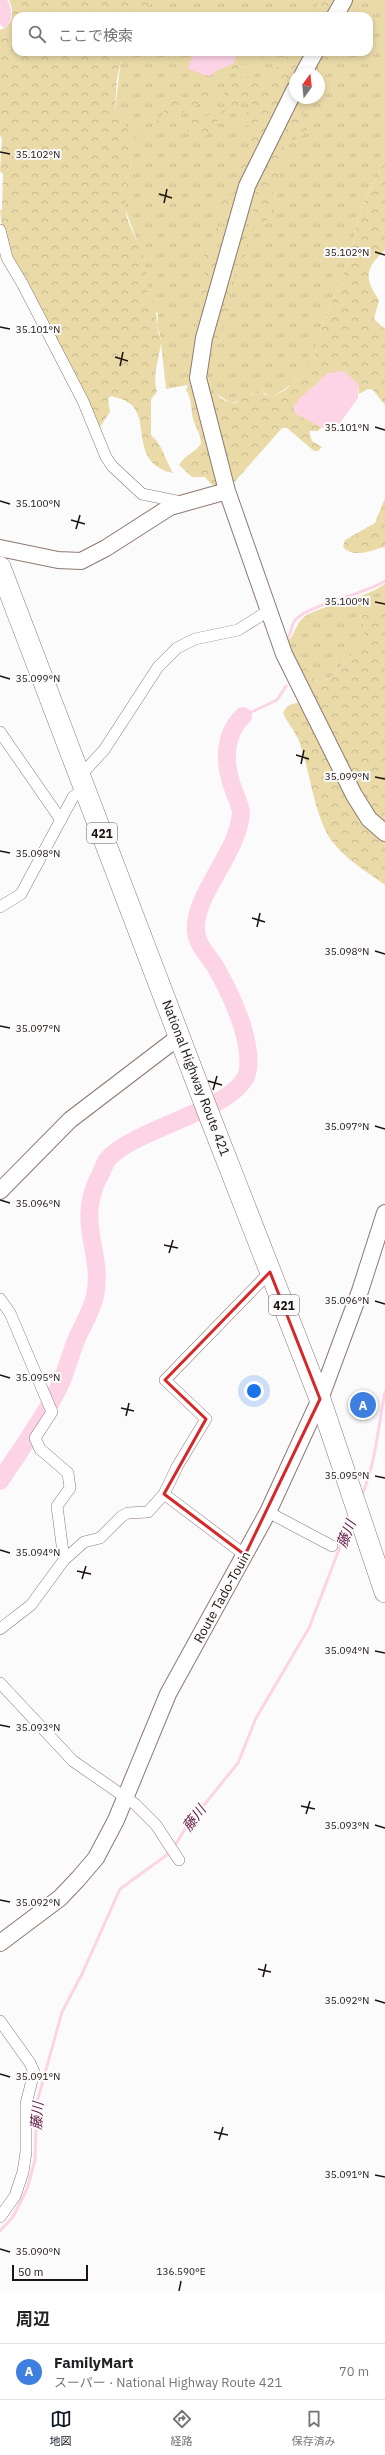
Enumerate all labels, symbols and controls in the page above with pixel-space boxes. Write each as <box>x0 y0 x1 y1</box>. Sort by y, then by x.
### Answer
search box <box>12 12 373 56</box>
icon: search <box>26 23 48 45</box>
text: ここで検索 <box>58 26 133 45</box>
north arrow <box>289 68 325 104</box>
text: 35.102°N <box>16 148 60 161</box>
text: 35.102°N <box>325 246 369 259</box>
text: 35.101°N <box>16 323 60 336</box>
text: 35.101°N <box>325 421 369 434</box>
text: 35.100°N <box>16 497 60 510</box>
text: 35.100°N <box>325 595 369 608</box>
text: 35.099°N <box>16 672 60 685</box>
text: 35.099°N <box>325 770 369 783</box>
road number: 421 <box>87 823 117 843</box>
text: 35.098°N <box>16 847 60 860</box>
text: 35.098°N <box>325 945 369 958</box>
street label: National Highway Route 421 <box>158 997 234 1159</box>
text: 35.097°N <box>16 1022 60 1035</box>
text: 35.097°N <box>325 1120 369 1133</box>
text: 35.096°N <box>16 1197 60 1210</box>
text: 35.096°N <box>325 1294 369 1307</box>
road number: 421 <box>269 1295 299 1315</box>
text: 35.095°N <box>16 1371 60 1384</box>
your location <box>244 1381 264 1401</box>
pin: A <box>350 1390 376 1420</box>
text: 35.095°N <box>325 1469 369 1482</box>
water label: 藤川 <box>332 1516 360 1550</box>
text: 35.094°N <box>16 1546 60 1559</box>
street label: Route Tado-Touin <box>190 1548 254 1646</box>
text: 35.094°N <box>325 1644 369 1657</box>
text: 35.093°N <box>16 1721 60 1734</box>
water label: 藤川 <box>178 1800 211 1835</box>
text: 35.093°N <box>325 1819 369 1832</box>
text: 35.092°N <box>16 1896 60 1909</box>
text: 35.092°N <box>325 1994 369 2007</box>
text: 35.091°N <box>16 2070 60 2083</box>
water label: 藤川 <box>27 2099 47 2131</box>
text: 35.091°N <box>325 2168 369 2181</box>
text: 35.090°N <box>16 2245 60 2258</box>
scale bar <box>12 2263 88 2282</box>
text: 50 m <box>18 2265 43 2279</box>
text: 136.590°E <box>156 2265 206 2278</box>
text: 周辺 <box>16 2308 50 2330</box>
text: FamilyMart <box>54 2353 134 2372</box>
text: A <box>25 2363 33 2380</box>
text: 70 m <box>339 2363 369 2380</box>
text: スーパー · National Highway Route 421 <box>54 2374 282 2391</box>
tab: 地図 <box>50 2408 72 2448</box>
tab: 経路 <box>171 2408 193 2448</box>
tab: 保存済み <box>292 2408 336 2448</box>

